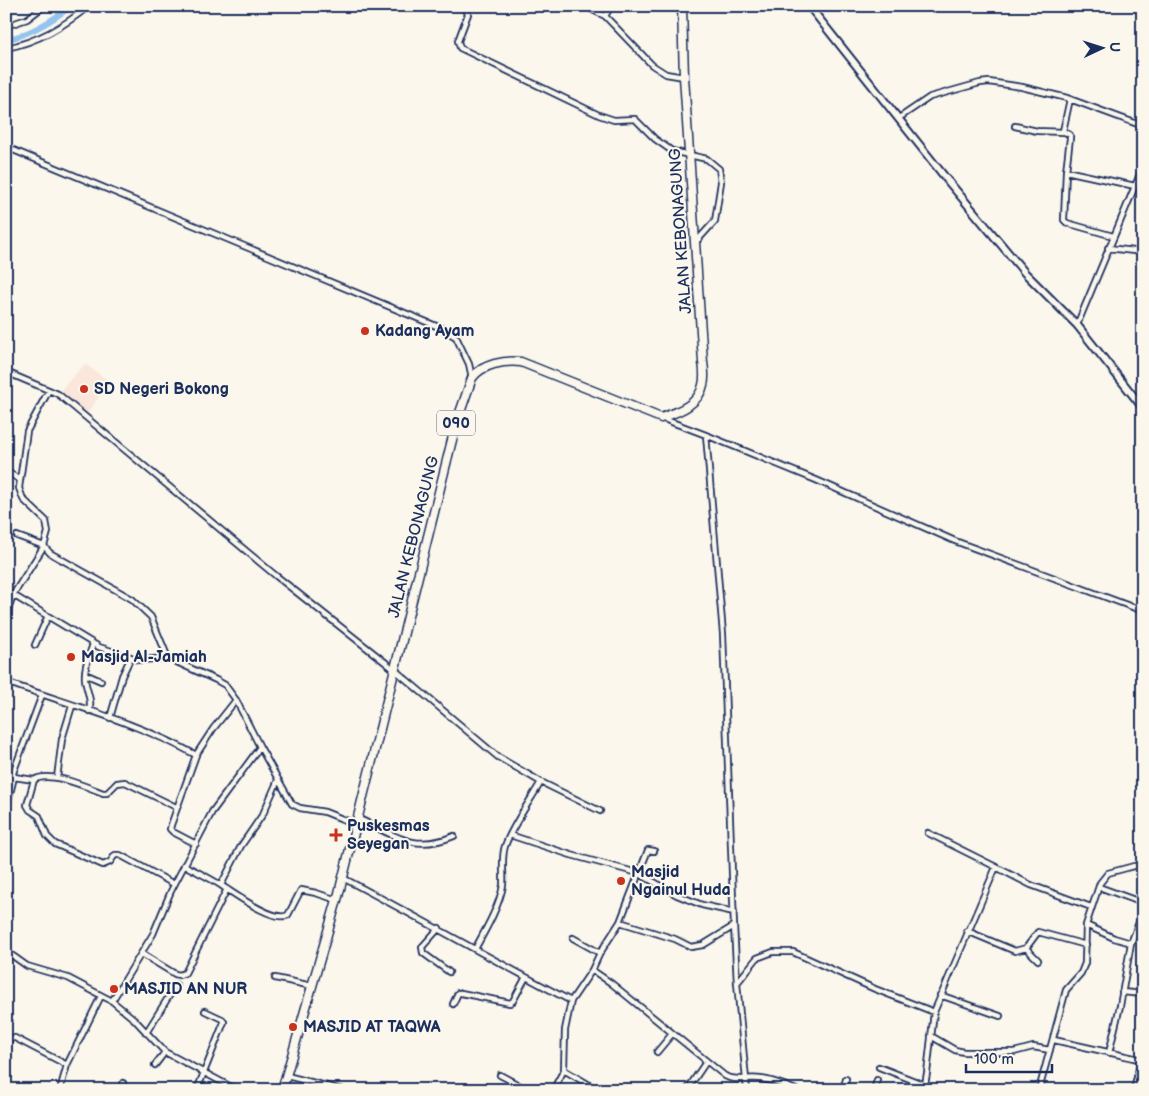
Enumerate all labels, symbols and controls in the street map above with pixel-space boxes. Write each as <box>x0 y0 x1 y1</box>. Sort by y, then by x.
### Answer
north arrow <box>1076 22 1126 72</box>
text: U <box>1106 42 1123 53</box>
street label: JALAN KEBONAGUNG <box>666 148 696 314</box>
place label: Kadang Ayam <box>375 322 474 341</box>
marker: Kadang Ayam <box>359 325 371 337</box>
place label: SD Negeri Bokong <box>94 380 229 399</box>
marker: SD Negeri Bokong <box>78 383 90 395</box>
road number: 090 <box>437 410 475 436</box>
street label: JALAN KEBONAGUNG <box>385 454 443 620</box>
place label: Masjid Al-Jamiah <box>81 648 207 667</box>
marker: Masjid Al-Jamiah <box>65 651 77 663</box>
place label: Puskesmas Seyegan <box>347 817 430 854</box>
marker: Puskesmas Seyegan <box>329 828 343 842</box>
place label: Masjid Ngainul Huda <box>631 863 731 900</box>
marker: Masjid Ngainul Huda <box>615 875 627 887</box>
place label: MASJID AN NUR <box>124 980 247 999</box>
marker: MASJID AN NUR <box>108 983 120 995</box>
place label: MASJID AT TAQWA <box>303 1018 441 1037</box>
marker: MASJID AT TAQWA <box>287 1021 299 1033</box>
scale bar <box>966 1041 1053 1073</box>
text: 100 m <box>974 1050 1014 1069</box>

